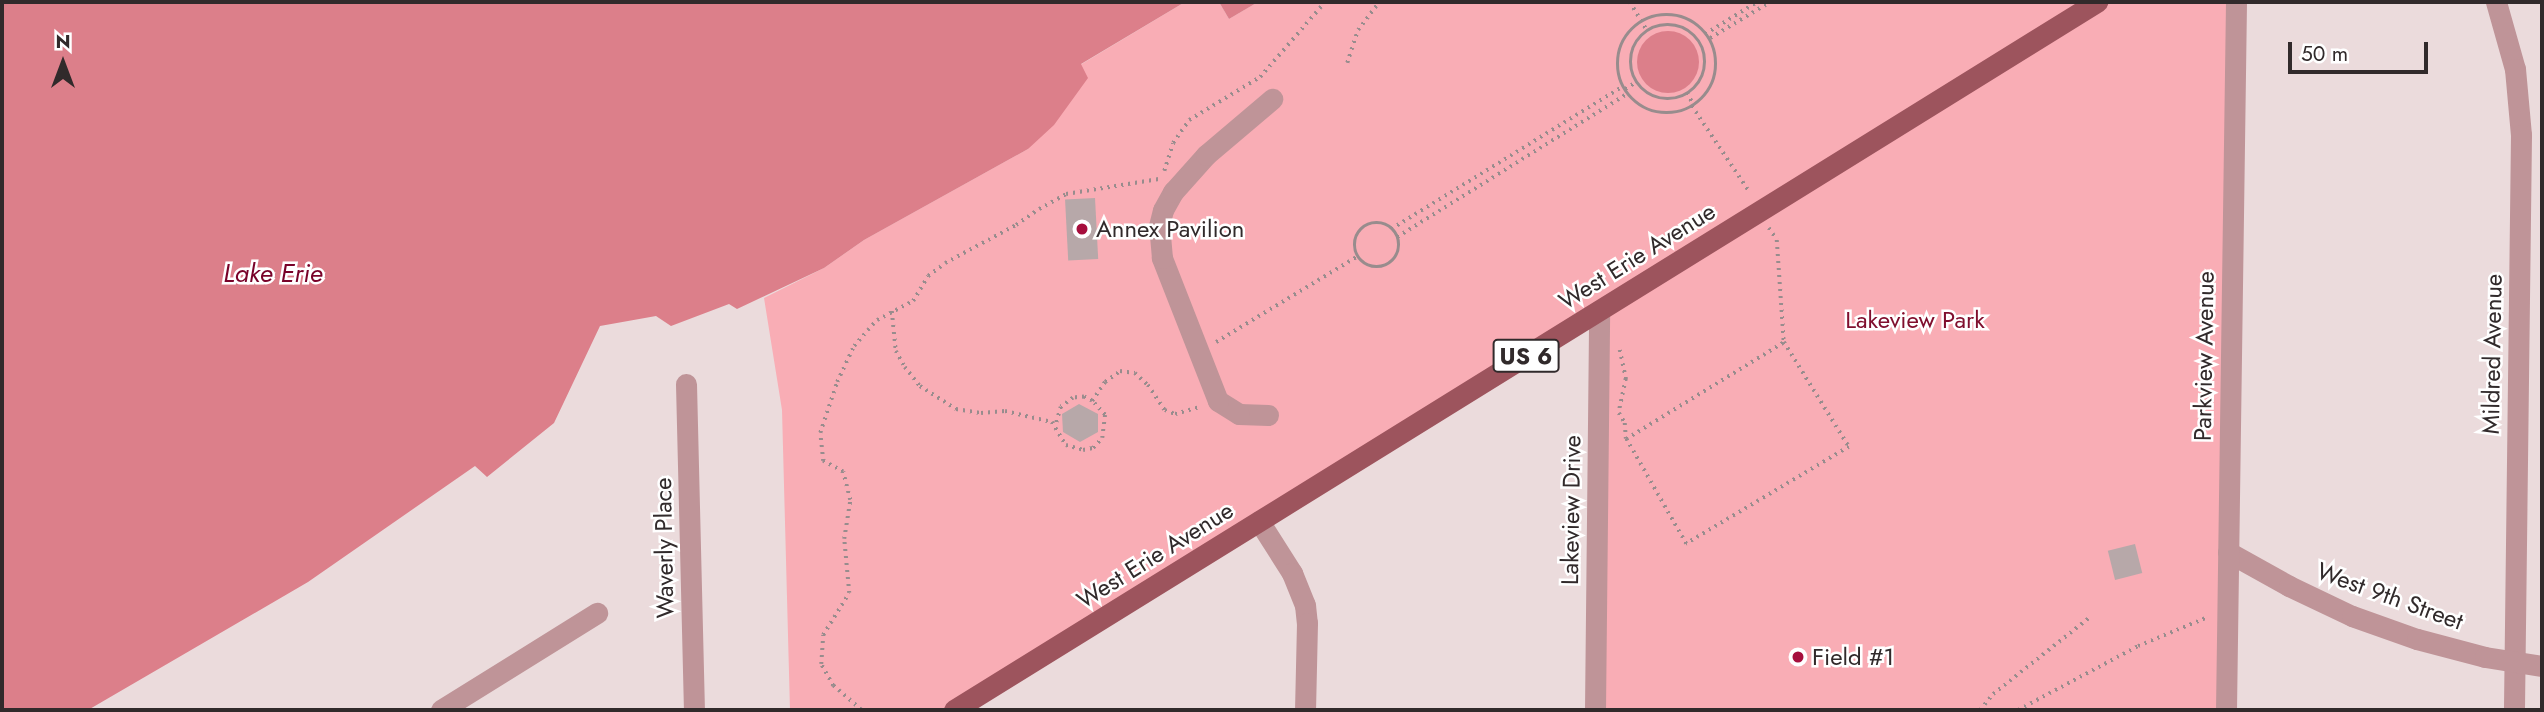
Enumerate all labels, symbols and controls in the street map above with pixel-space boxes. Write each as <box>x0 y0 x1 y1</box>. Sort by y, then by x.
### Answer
north arrow <box>28 28 98 98</box>
text: N <box>55 28 71 55</box>
scale bar <box>2292 28 2432 72</box>
text: 50 m <box>2301 39 2348 69</box>
street label: West Erie Avenue <box>1554 196 1720 316</box>
place label: Annex Pavilion <box>1096 215 1244 243</box>
marker: Annex Pavilion <box>1074 221 1090 237</box>
water label: Lake Erie <box>223 258 323 290</box>
street label: Parkview Avenue <box>2188 271 2220 441</box>
street label: Mildred Avenue <box>2476 273 2508 435</box>
park label: Lakeview Park <box>1845 306 1985 334</box>
road number: US 6 <box>1491 336 1561 376</box>
street label: Lakeview Drive <box>1555 435 1587 585</box>
street label: Waverly Place <box>648 477 680 619</box>
street label: West Erie Avenue <box>1072 495 1238 615</box>
street label: West 9th Street <box>2313 556 2467 636</box>
place label: Field #1 <box>1812 643 1894 671</box>
marker: Field #1 <box>1790 649 1806 665</box>

